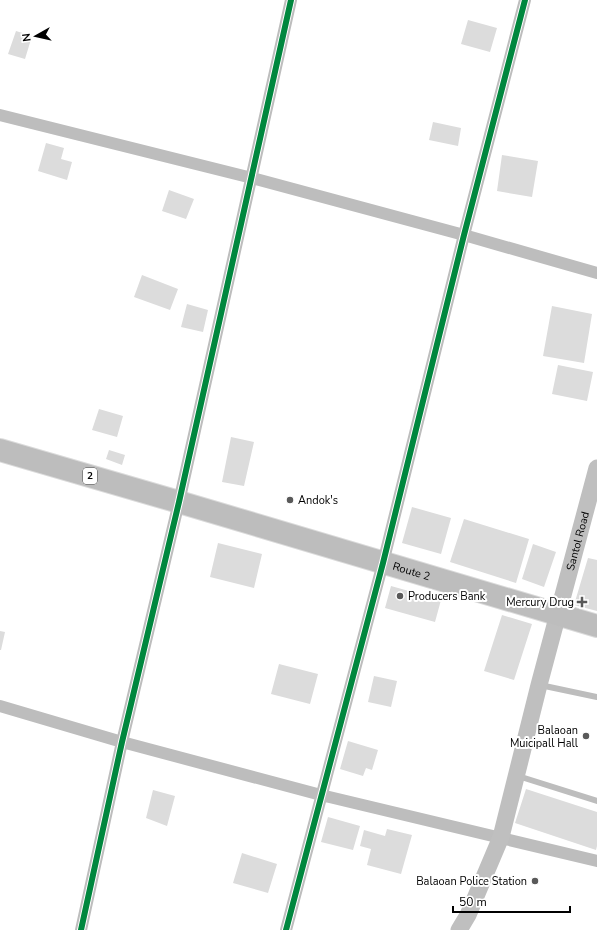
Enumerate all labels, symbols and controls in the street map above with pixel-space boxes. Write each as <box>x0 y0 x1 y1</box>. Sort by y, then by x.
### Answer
north arrow <box>16 16 56 56</box>
text: N <box>19 32 35 42</box>
road number: 2 <box>83 468 97 484</box>
place label: Andok's <box>298 493 338 508</box>
marker: Andok's <box>285 495 295 505</box>
street label: Santol Road <box>562 510 593 572</box>
street label: Route 2 <box>391 558 432 584</box>
place label: Producers Bank <box>408 589 486 604</box>
marker: Producers Bank <box>395 591 405 601</box>
place label: Mercury Drug <box>506 595 574 610</box>
marker: Mercury Drug <box>577 597 587 607</box>
place label: Balaoan Muicipall Hall <box>510 723 579 751</box>
marker: Balaoan Muicipall Hall <box>581 731 591 741</box>
place label: Balaoan Police Station <box>416 874 527 889</box>
marker: Balaoan Police Station <box>530 876 540 886</box>
scale bar <box>453 888 570 914</box>
text: 50 m <box>459 894 487 910</box>

